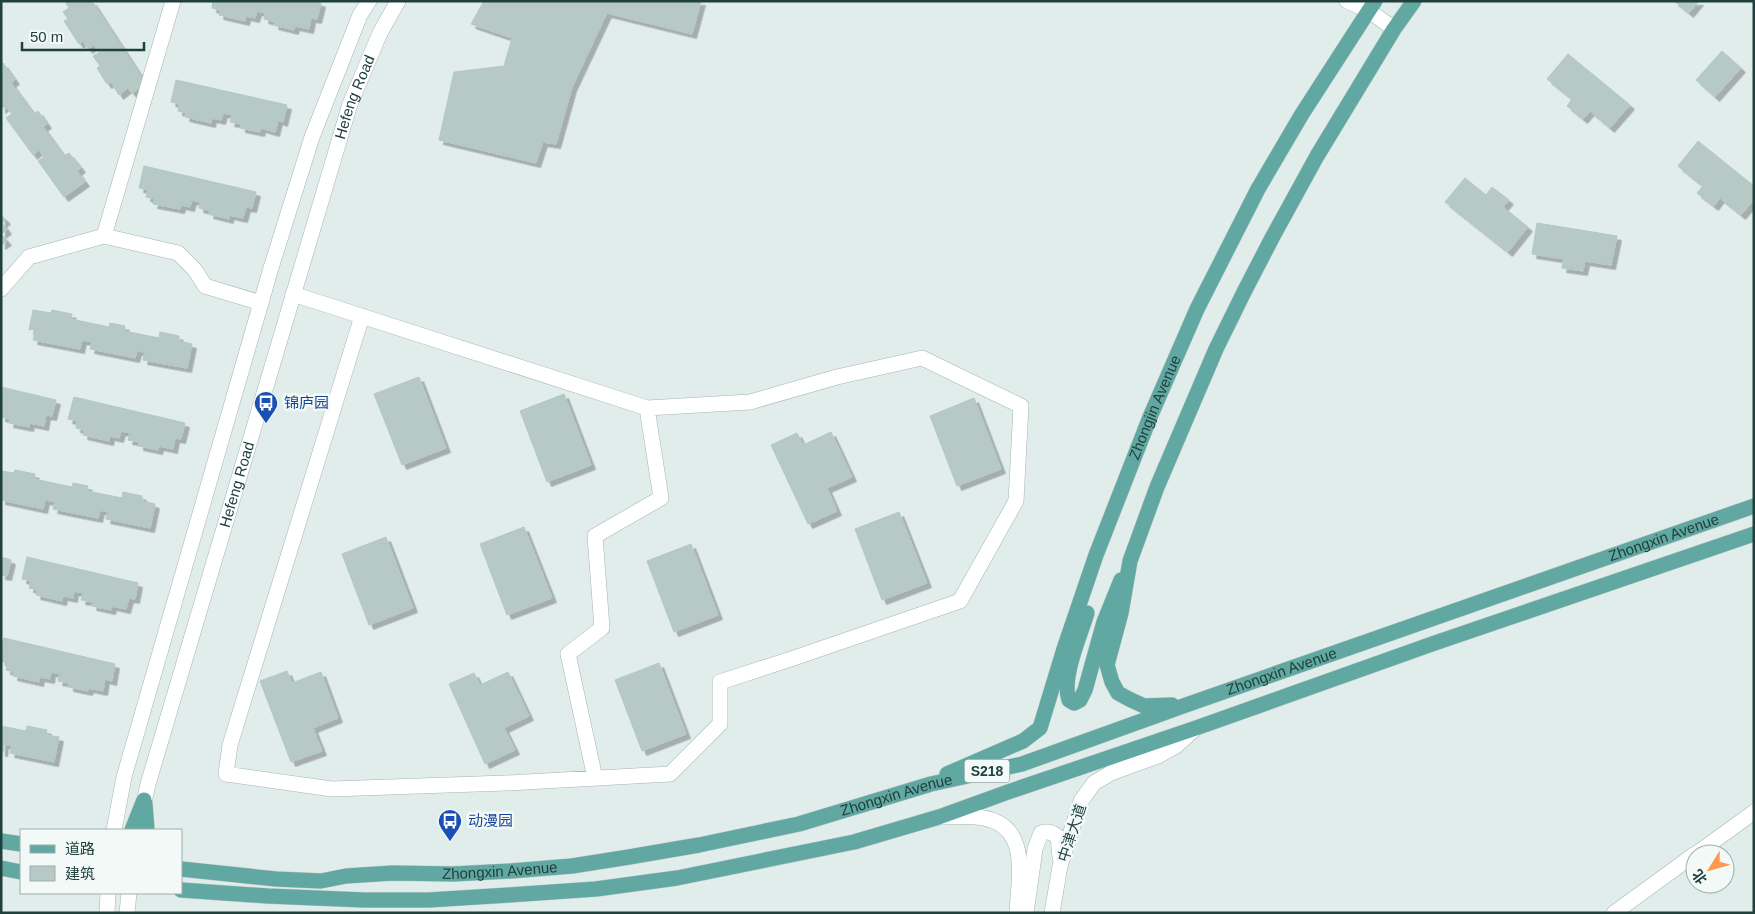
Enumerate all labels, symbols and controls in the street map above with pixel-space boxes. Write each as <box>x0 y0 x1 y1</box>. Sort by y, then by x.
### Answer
scale bar <box>22 20 145 52</box>
text: 50 m <box>30 28 63 45</box>
street label: Hefeng Road <box>331 52 378 141</box>
street label: Zhongjin Avenue <box>1125 352 1184 462</box>
bus stop icon: 锦庐园 <box>253 390 279 424</box>
place label: 锦庐园 <box>284 394 329 411</box>
street label: Hefeng Road <box>216 440 257 529</box>
street label: Zhongxin Avenue <box>1606 510 1721 564</box>
street label: Zhongxin Avenue <box>1224 644 1339 698</box>
road number: S218 <box>964 759 1010 782</box>
street label: Zhongxin Avenue <box>838 771 954 819</box>
street label: 中津大道 <box>1054 802 1089 864</box>
bus stop icon: 动漫园 <box>437 808 463 842</box>
place label: 动漫园 <box>468 812 513 829</box>
legend <box>20 829 182 894</box>
text: 道路 <box>65 840 95 857</box>
north arrow <box>1685 844 1735 894</box>
street label: Zhongxin Avenue <box>442 858 558 882</box>
text: 建筑 <box>65 865 95 882</box>
text: 北 <box>1689 866 1710 887</box>

